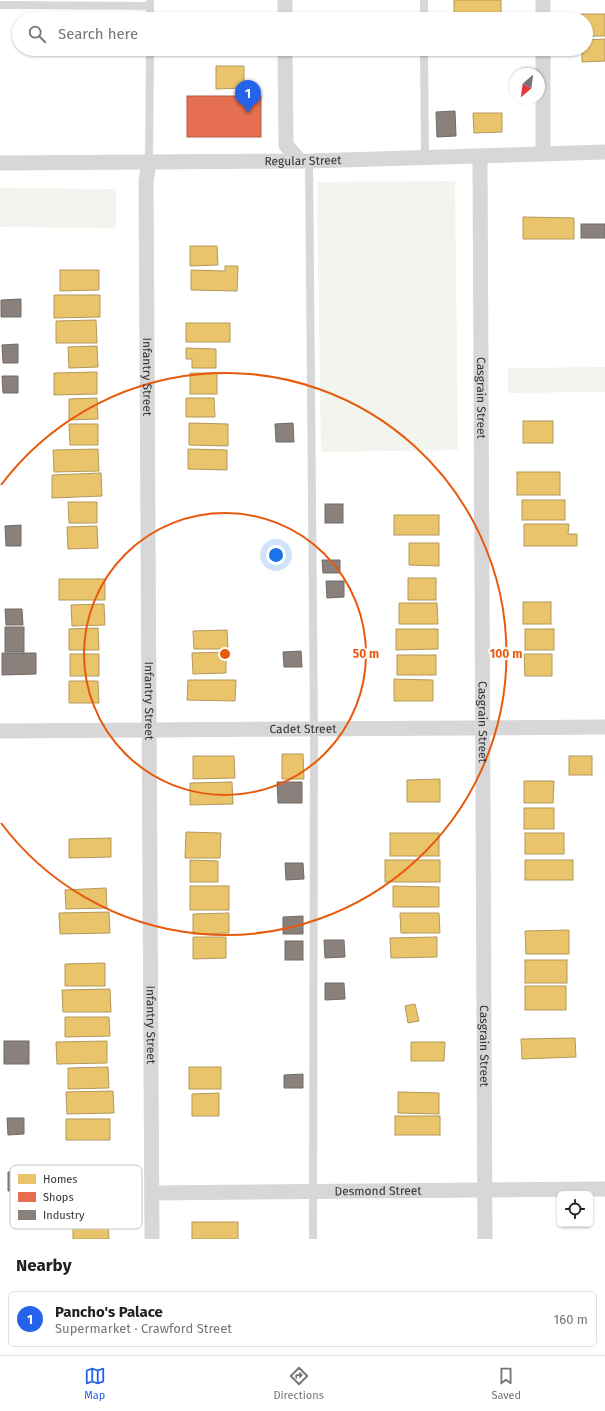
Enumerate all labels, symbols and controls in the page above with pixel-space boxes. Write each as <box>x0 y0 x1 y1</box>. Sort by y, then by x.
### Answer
search box <box>12 12 593 56</box>
icon: search <box>26 23 48 45</box>
text: Search here <box>58 25 138 43</box>
north arrow <box>509 68 545 104</box>
pin: 1 <box>235 80 261 113</box>
street label: Regular Street <box>264 153 342 168</box>
street label: Infantry Street <box>140 337 154 417</box>
street label: Casgrain Street <box>474 357 488 440</box>
your location <box>266 545 286 565</box>
centre of rings <box>218 647 232 661</box>
text: 50 m <box>353 647 379 661</box>
text: 100 m <box>490 647 522 661</box>
street label: Infantry Street <box>142 661 156 741</box>
street label: Casgrain Street <box>475 681 490 764</box>
street label: Cadet Street <box>269 722 337 736</box>
street label: Infantry Street <box>144 985 158 1065</box>
street label: Casgrain Street <box>477 1005 491 1088</box>
legend <box>10 1165 142 1229</box>
text: Homes <box>43 1173 77 1186</box>
street label: Desmond Street <box>334 1184 422 1198</box>
text: Shops <box>43 1191 74 1204</box>
map controls <box>557 1191 593 1227</box>
button: locate <box>557 1191 593 1227</box>
text: Industry <box>43 1209 85 1222</box>
text: Nearby <box>16 1255 71 1276</box>
text: Pancho's Palace <box>55 1303 163 1321</box>
text: 1 <box>27 1312 33 1327</box>
text: 160 m <box>554 1312 588 1327</box>
text: Supermarket · Crawford Street <box>55 1321 232 1336</box>
tab: Map <box>84 1365 106 1402</box>
tab: Directions <box>273 1365 324 1402</box>
tab: Saved <box>491 1365 521 1402</box>

